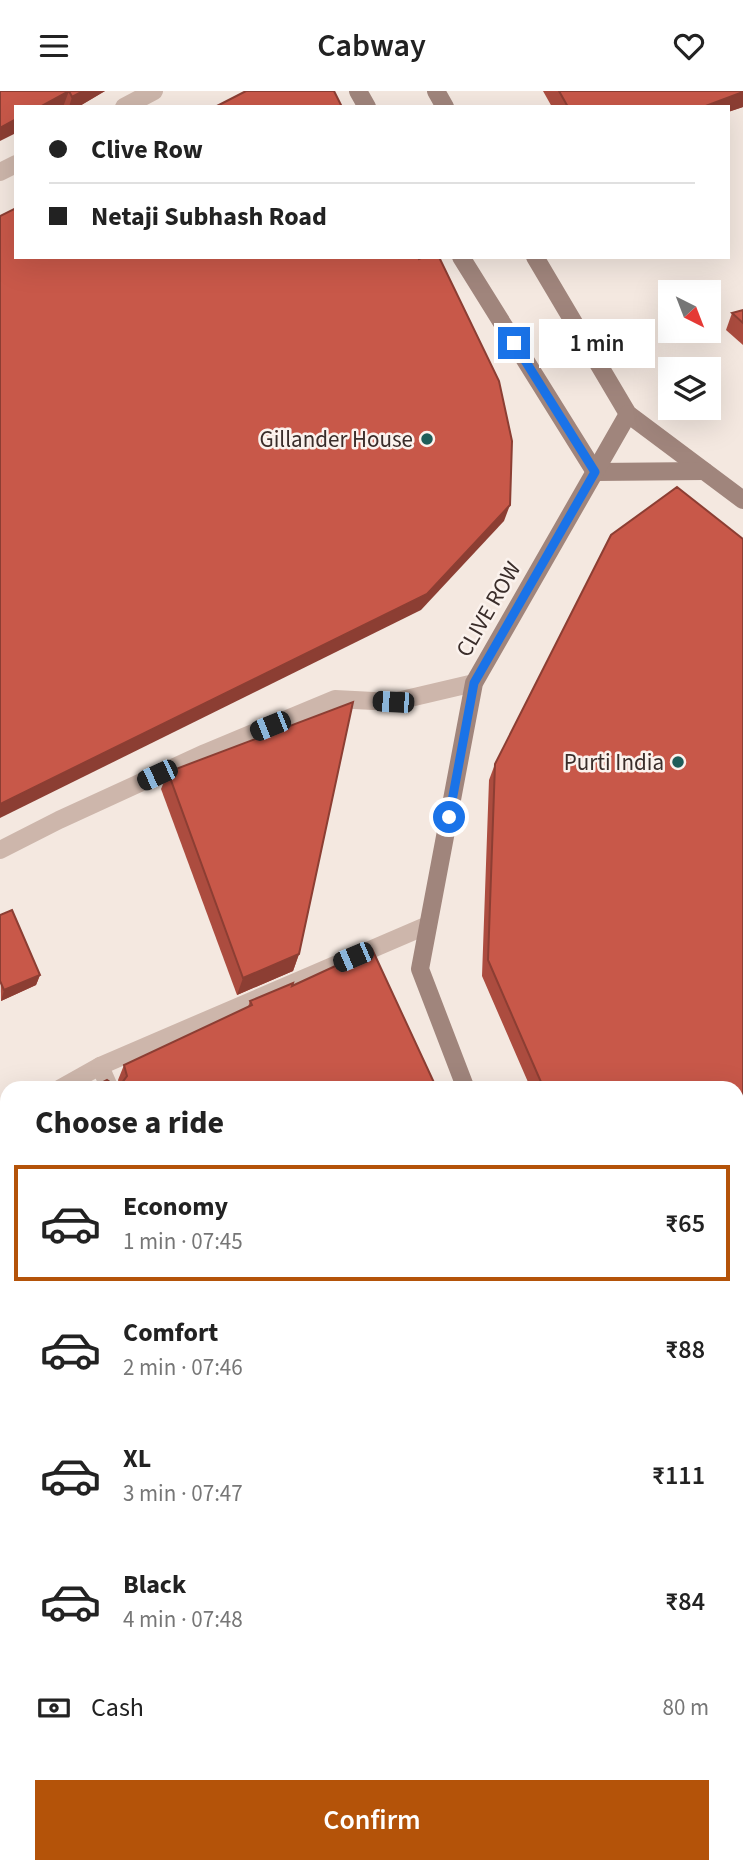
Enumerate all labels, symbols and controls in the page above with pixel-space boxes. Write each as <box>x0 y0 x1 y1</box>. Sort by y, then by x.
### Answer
text: Cabway <box>317 23 426 69</box>
icon: menu <box>35 27 73 65</box>
icon: heart <box>670 27 708 65</box>
text: Clive Row <box>91 131 203 168</box>
text: Netaji Subhash Road <box>91 198 327 235</box>
north arrow <box>658 280 721 343</box>
map controls <box>658 280 721 420</box>
callout: 1 min <box>538 319 654 367</box>
route end <box>498 327 530 359</box>
text: 1 min <box>570 327 624 360</box>
button: layers <box>658 357 721 420</box>
place label: Gillander House <box>259 423 413 456</box>
marker: Gillander House <box>419 431 435 447</box>
street label: CLIVE ROW <box>448 555 529 663</box>
car <box>372 690 415 714</box>
car <box>247 708 294 744</box>
place label: Purti India <box>564 746 664 779</box>
marker: Purti India <box>670 754 686 770</box>
car <box>134 757 181 793</box>
route start <box>433 801 465 833</box>
car <box>330 939 377 975</box>
text: Choose a ride <box>35 1100 224 1146</box>
text: Economy <box>123 1188 228 1225</box>
icon: car <box>39 1192 102 1255</box>
text: ₹65 <box>665 1205 705 1242</box>
text: 1 min · 07:45 <box>123 1225 243 1258</box>
text: Comfort <box>123 1314 218 1351</box>
icon: car <box>39 1318 102 1381</box>
text: ₹88 <box>665 1331 705 1368</box>
text: 2 min · 07:46 <box>123 1351 243 1384</box>
text: XL <box>123 1440 151 1477</box>
icon: car <box>39 1444 102 1507</box>
text: ₹111 <box>652 1457 705 1494</box>
text: 3 min · 07:47 <box>123 1477 243 1510</box>
text: Black <box>123 1566 186 1603</box>
icon: car <box>39 1570 102 1633</box>
text: ₹84 <box>665 1583 705 1620</box>
text: 4 min · 07:48 <box>123 1603 243 1636</box>
icon: cash <box>35 1689 73 1727</box>
text: Cash <box>91 1689 144 1726</box>
text: 80 m <box>662 1691 709 1724</box>
button: Confirm <box>35 1780 709 1860</box>

